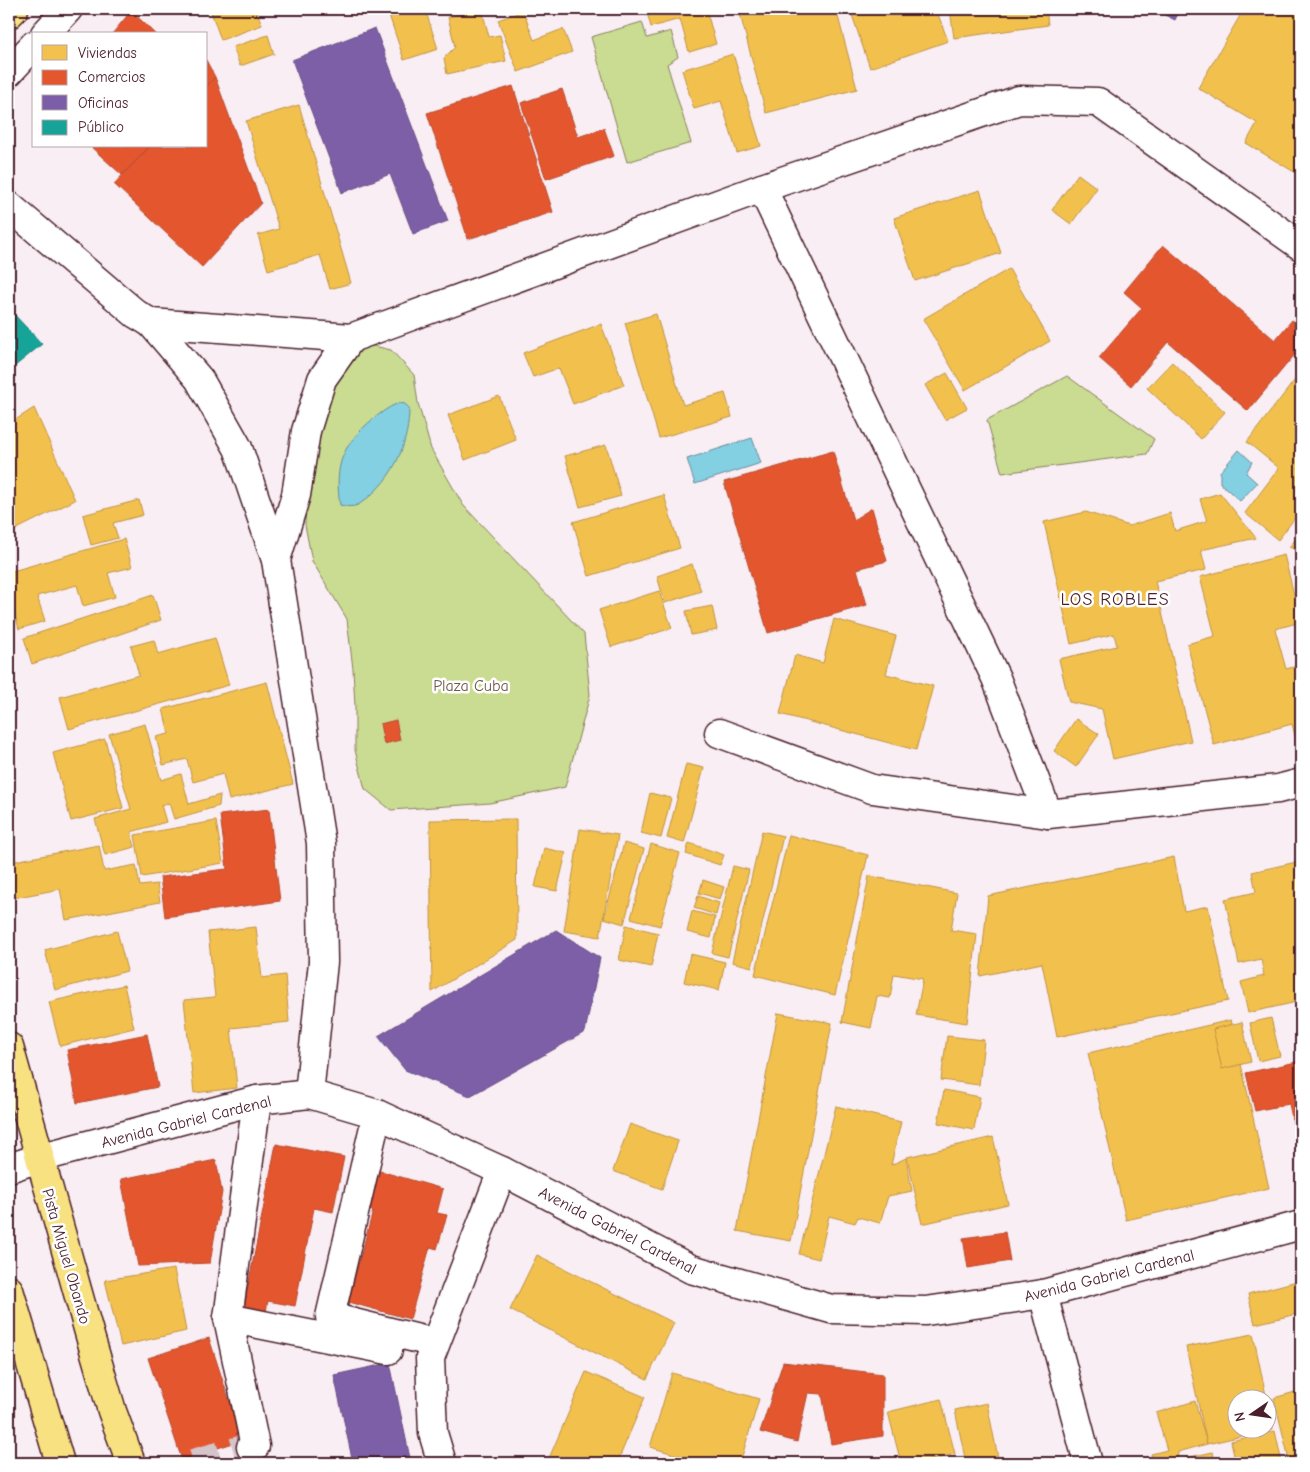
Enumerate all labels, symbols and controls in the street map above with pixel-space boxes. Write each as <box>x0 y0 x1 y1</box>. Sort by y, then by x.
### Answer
legend <box>32 32 208 148</box>
text: Viviendas <box>78 44 137 62</box>
text: Comercios <box>78 68 145 86</box>
text: Oficinas <box>78 94 128 112</box>
text: Público <box>78 118 124 136</box>
district label: LOS ROBLES <box>1060 589 1170 610</box>
park label: Plaza Cuba <box>433 677 509 695</box>
street label: Avenida Gabriel Cardenal <box>99 1092 273 1152</box>
street label: Avenida Gabriel Cardenal <box>536 1183 699 1279</box>
street label: Pista Miguel Obando <box>38 1186 94 1326</box>
street label: Avenida Gabriel Cardenal <box>1022 1246 1196 1306</box>
north arrow <box>1228 1390 1278 1440</box>
text: N <box>1231 1410 1249 1423</box>

